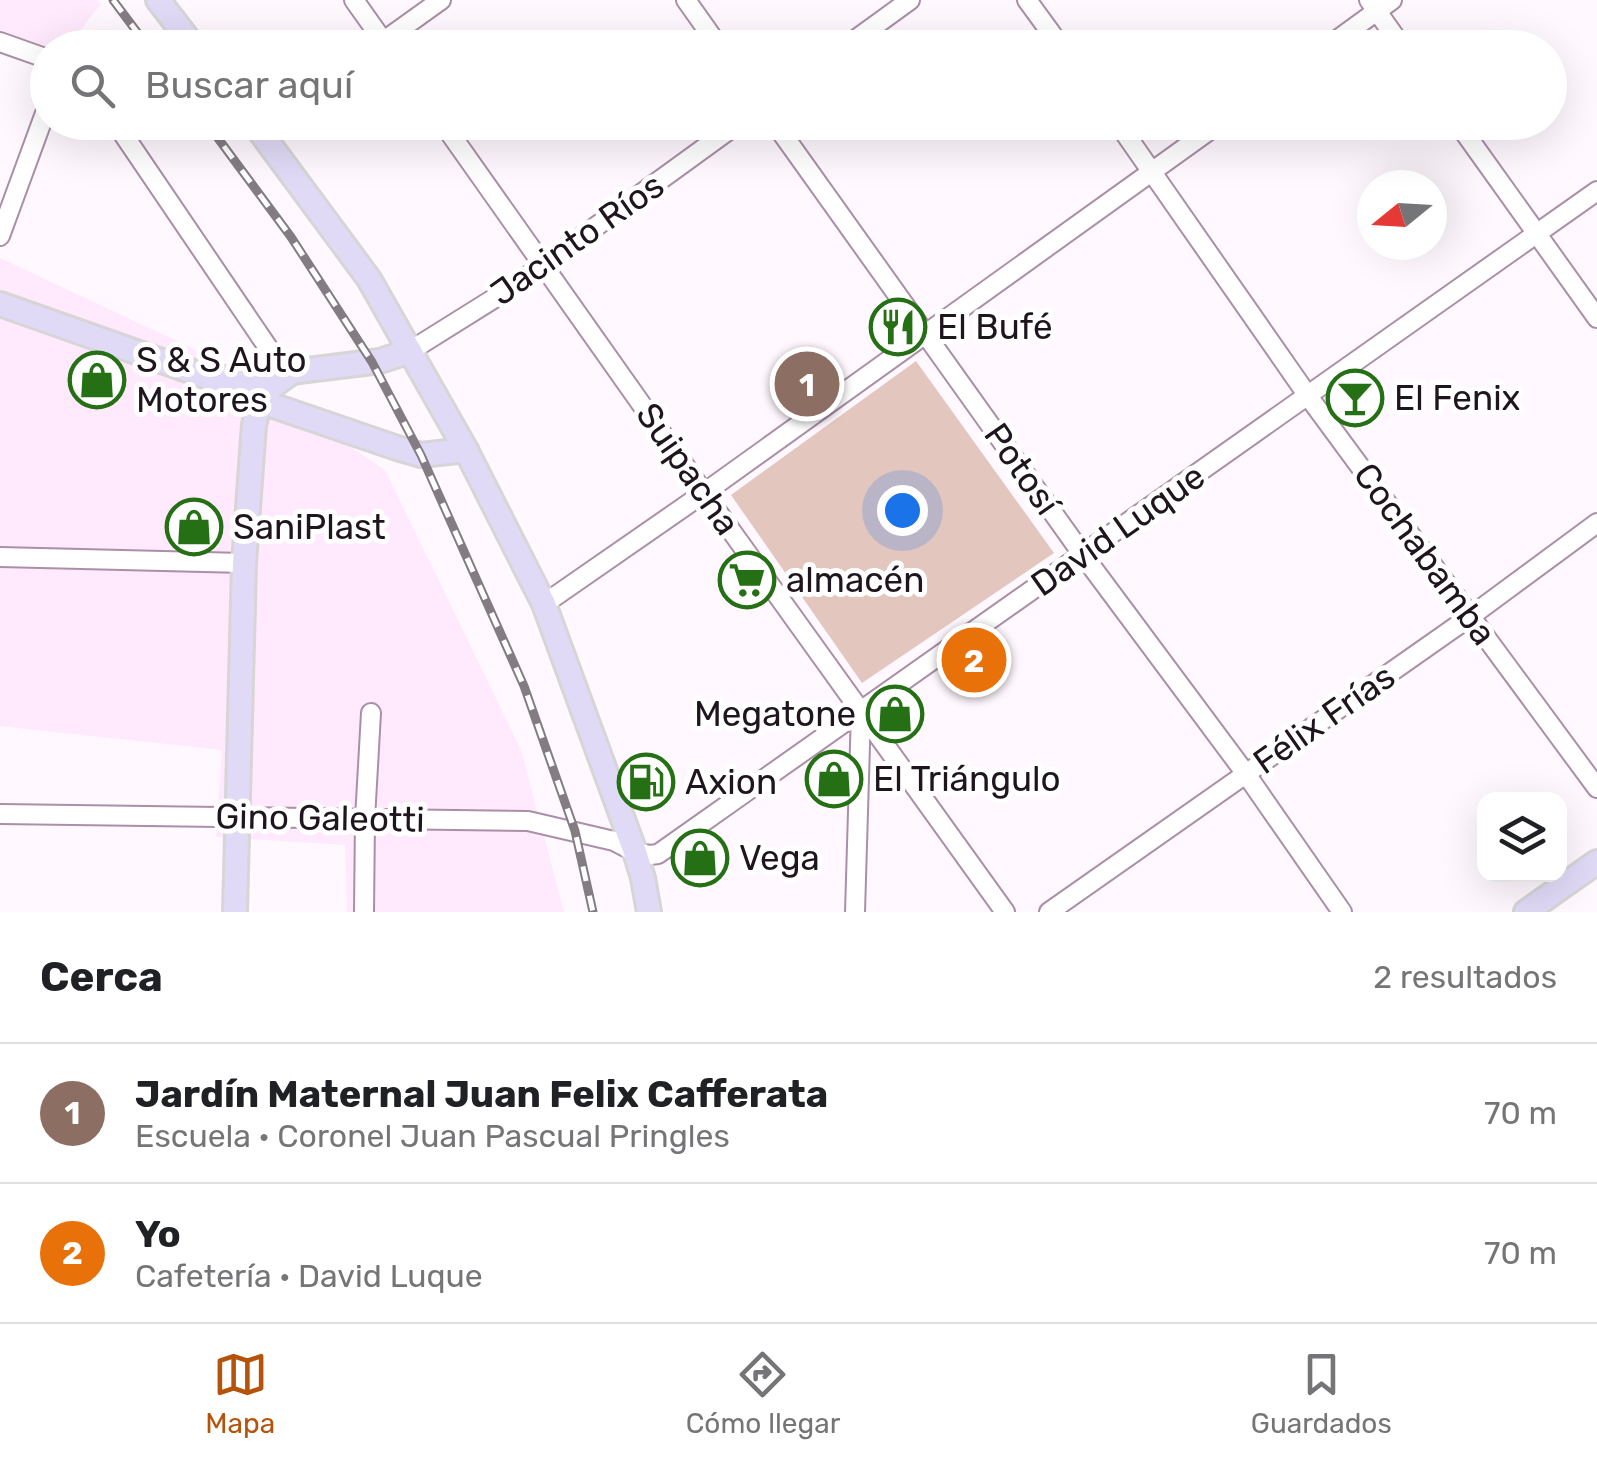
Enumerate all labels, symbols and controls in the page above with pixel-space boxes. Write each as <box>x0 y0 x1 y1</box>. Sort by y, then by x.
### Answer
search box <box>30 30 1567 140</box>
icon: search <box>65 58 120 113</box>
text: Buscar aquí <box>145 62 353 108</box>
street label: Jacinto Ríos <box>482 164 672 314</box>
north arrow <box>1357 170 1447 260</box>
restaurant icon: El Bufé <box>868 297 928 357</box>
place label: El Bufé <box>937 306 1052 348</box>
place label: S & S Auto Motores <box>136 339 307 421</box>
pin: 1 <box>774 346 840 422</box>
shop icon: S & S Auto Motores <box>67 350 127 410</box>
bar icon: El Fenix <box>1325 368 1385 428</box>
place label: El Fenix <box>1394 377 1520 419</box>
street label: Suipacha <box>627 395 749 543</box>
street label: Potosí <box>975 415 1069 524</box>
street label: David Luque <box>1023 455 1213 605</box>
street label: Cochabamba <box>1345 455 1505 653</box>
your location <box>877 485 928 536</box>
shop icon: SaniPlast <box>164 497 224 557</box>
place label: SaniPlast <box>233 506 386 548</box>
supermarket icon: almacén <box>717 550 777 610</box>
place label: almacén <box>786 559 924 601</box>
pin: 2 <box>942 622 1006 698</box>
street label: Félix Frías <box>1245 655 1403 783</box>
shop icon: Megatone <box>865 684 925 744</box>
place label: Megatone <box>694 693 856 735</box>
shop icon: El Triángulo <box>804 749 864 809</box>
fuel station icon: Axion <box>616 752 676 812</box>
place label: El Triángulo <box>873 758 1061 800</box>
place label: Axion <box>685 761 777 803</box>
map controls <box>1477 792 1567 882</box>
button: layers <box>1477 792 1567 882</box>
street label: Gino Galeotti <box>215 795 425 841</box>
shop icon: Vega <box>670 828 730 888</box>
place label: Vega <box>739 837 820 879</box>
text: Cerca <box>40 952 163 1002</box>
text: 2 resultados <box>1373 958 1557 996</box>
text: Jardín Maternal Juan Felix Cafferata <box>135 1071 828 1117</box>
text: 1 <box>65 1094 80 1132</box>
text: 70 m <box>1484 1094 1557 1132</box>
text: Escuela · Coronel Juan Pascual Pringles <box>135 1117 730 1155</box>
text: Yo <box>135 1211 181 1257</box>
text: 2 <box>62 1234 83 1272</box>
text: 70 m <box>1484 1234 1557 1272</box>
text: Cafetería · David Luque <box>135 1257 483 1295</box>
tab: Mapa <box>205 1347 275 1440</box>
tab: Cómo llegar <box>686 1347 840 1440</box>
tab: Guardados <box>1251 1347 1392 1440</box>

